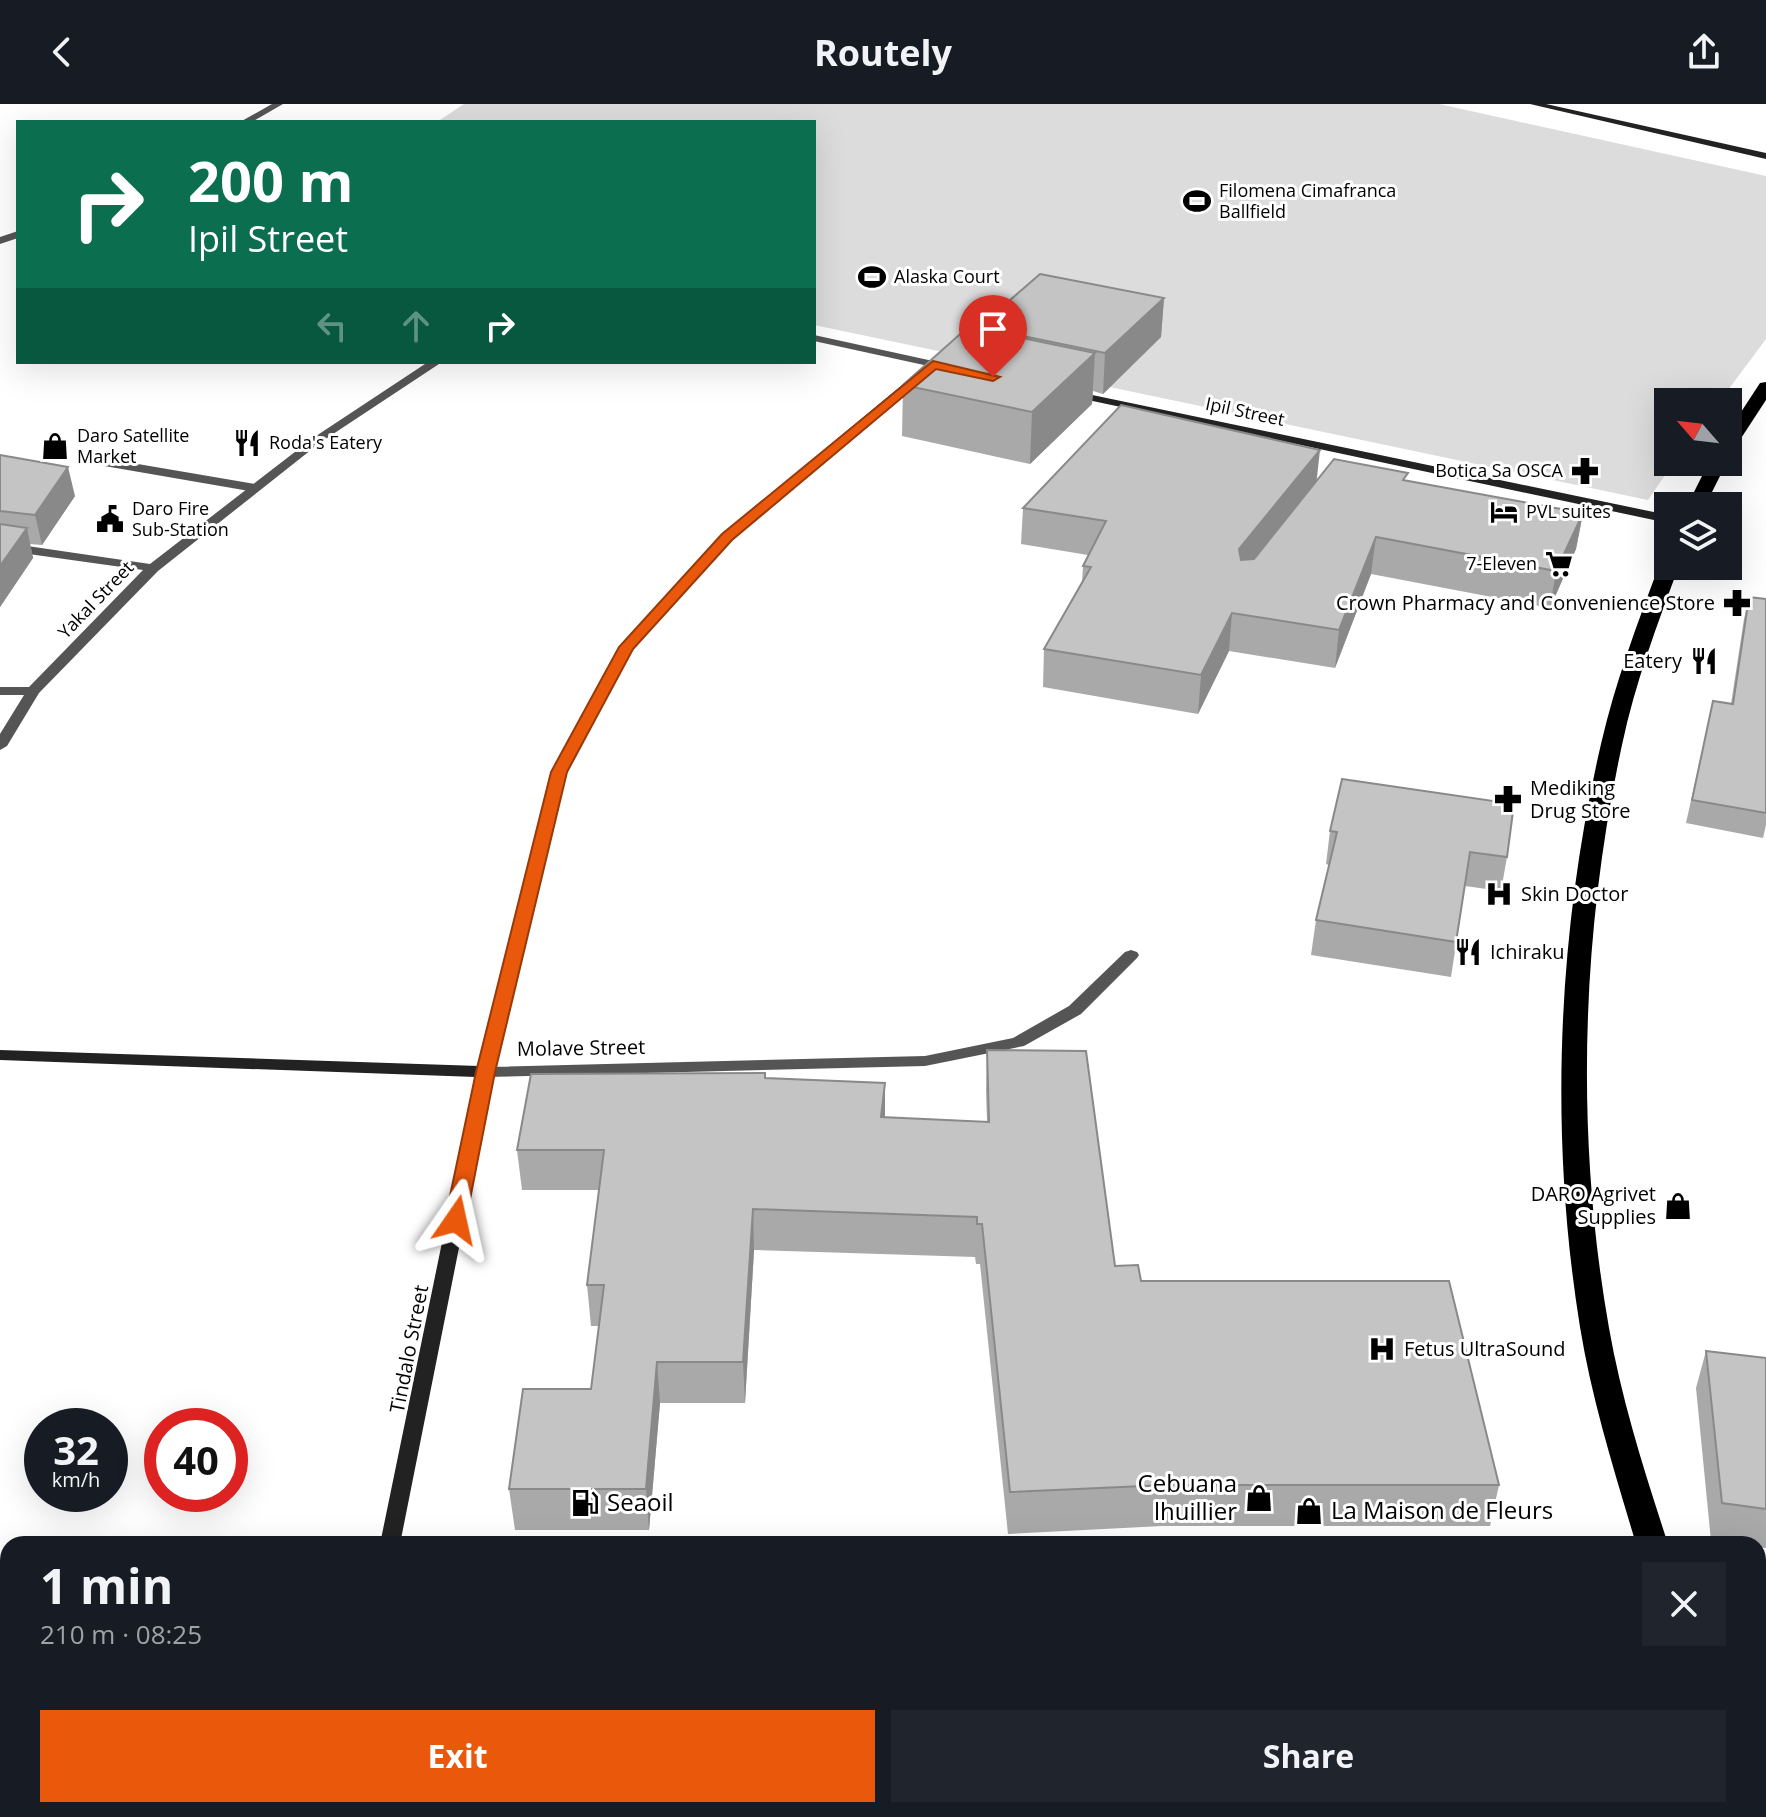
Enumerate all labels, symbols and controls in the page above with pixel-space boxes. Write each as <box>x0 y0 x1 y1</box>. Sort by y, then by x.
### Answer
text: Routely <box>814 28 952 77</box>
icon: back <box>40 30 84 74</box>
icon: share <box>1682 30 1726 74</box>
text: 200 m <box>188 142 354 218</box>
icon: right <box>56 152 160 256</box>
place label: Filomena Cimafranca Ballfield <box>1219 178 1396 223</box>
sports icon: Filomena Cimafranca Ballfield <box>1182 186 1212 216</box>
text: Ipil Street <box>188 214 348 263</box>
sports icon: Alaska Court <box>857 262 887 292</box>
place label: Alaska Court <box>894 264 1000 288</box>
pin <box>959 295 1027 377</box>
icon: left <box>310 304 354 348</box>
icon: ahead <box>394 304 438 348</box>
icon: right <box>478 304 522 348</box>
icon: arrive <box>971 307 1015 351</box>
north arrow <box>1654 388 1742 476</box>
map controls <box>1654 388 1742 580</box>
street label: Ipil Street <box>1204 391 1287 431</box>
place label: Daro Satellite Market <box>77 423 189 468</box>
restaurant icon: Roda's Eatery <box>232 428 262 458</box>
place label: Roda's Eatery <box>269 430 383 454</box>
shop icon: Daro Satellite Market <box>40 431 70 461</box>
pharmacy icon: Botica Sa OSCA <box>1570 456 1600 486</box>
place label: Botica Sa OSCA <box>1435 458 1564 482</box>
button: layers <box>1654 492 1742 580</box>
place label: Daro Fire Sub-Station <box>132 496 229 541</box>
hotel icon: PVL suites <box>1489 497 1519 527</box>
place label: PVL suites <box>1526 499 1611 523</box>
public building icon: Daro Fire Sub-Station <box>95 504 125 534</box>
supermarket icon: 7-Eleven <box>1544 549 1574 579</box>
place label: 7-Eleven <box>1466 551 1537 575</box>
street label: Yakal Street <box>52 555 138 643</box>
pharmacy icon: Crown Pharmacy and Convenience Store <box>1722 588 1752 618</box>
place label: Crown Pharmacy and Convenience Store <box>1336 589 1715 616</box>
restaurant icon: Eatery <box>1689 646 1719 676</box>
place label: Eatery <box>1623 647 1683 674</box>
place label: Mediking Drug Store <box>1530 774 1631 824</box>
pharmacy icon: Mediking Drug Store <box>1493 784 1523 814</box>
hospital icon: Skin Doctor <box>1484 879 1514 909</box>
place label: Skin Doctor <box>1521 880 1628 907</box>
restaurant icon: Ichiraku <box>1453 937 1483 967</box>
place label: Ichiraku <box>1490 938 1565 965</box>
street label: Molave Street <box>517 1033 645 1062</box>
position arrow <box>414 1178 498 1262</box>
place label: DARO Agrivet Supplies <box>1531 1180 1656 1230</box>
shop icon: DARO Agrivet Supplies <box>1663 1191 1693 1221</box>
street label: Tindalo Street <box>383 1283 434 1415</box>
hospital icon: Fetus UltraSound <box>1367 1334 1397 1364</box>
place label: Fetus UltraSound <box>1404 1335 1565 1362</box>
speed limit sign: 40 <box>144 1408 248 1512</box>
text: 32 <box>53 1422 99 1477</box>
text: km/h <box>52 1466 100 1493</box>
place label: Cebuana lhuillier <box>1138 1466 1237 1527</box>
shop icon: Cebuana lhuillier <box>1244 1483 1274 1513</box>
place label: Seaoil <box>607 1485 674 1518</box>
fuel station icon: Seaoil <box>570 1488 600 1518</box>
place label: La Maison de Fleurs <box>1331 1493 1553 1526</box>
shop icon: La Maison de Fleurs <box>1294 1496 1324 1526</box>
text: 1 min <box>40 1553 173 1618</box>
button: close <box>1642 1562 1726 1646</box>
text: 210 m · 08:25 <box>40 1616 202 1652</box>
button: Exit <box>40 1710 875 1802</box>
button: Share <box>891 1710 1726 1802</box>

